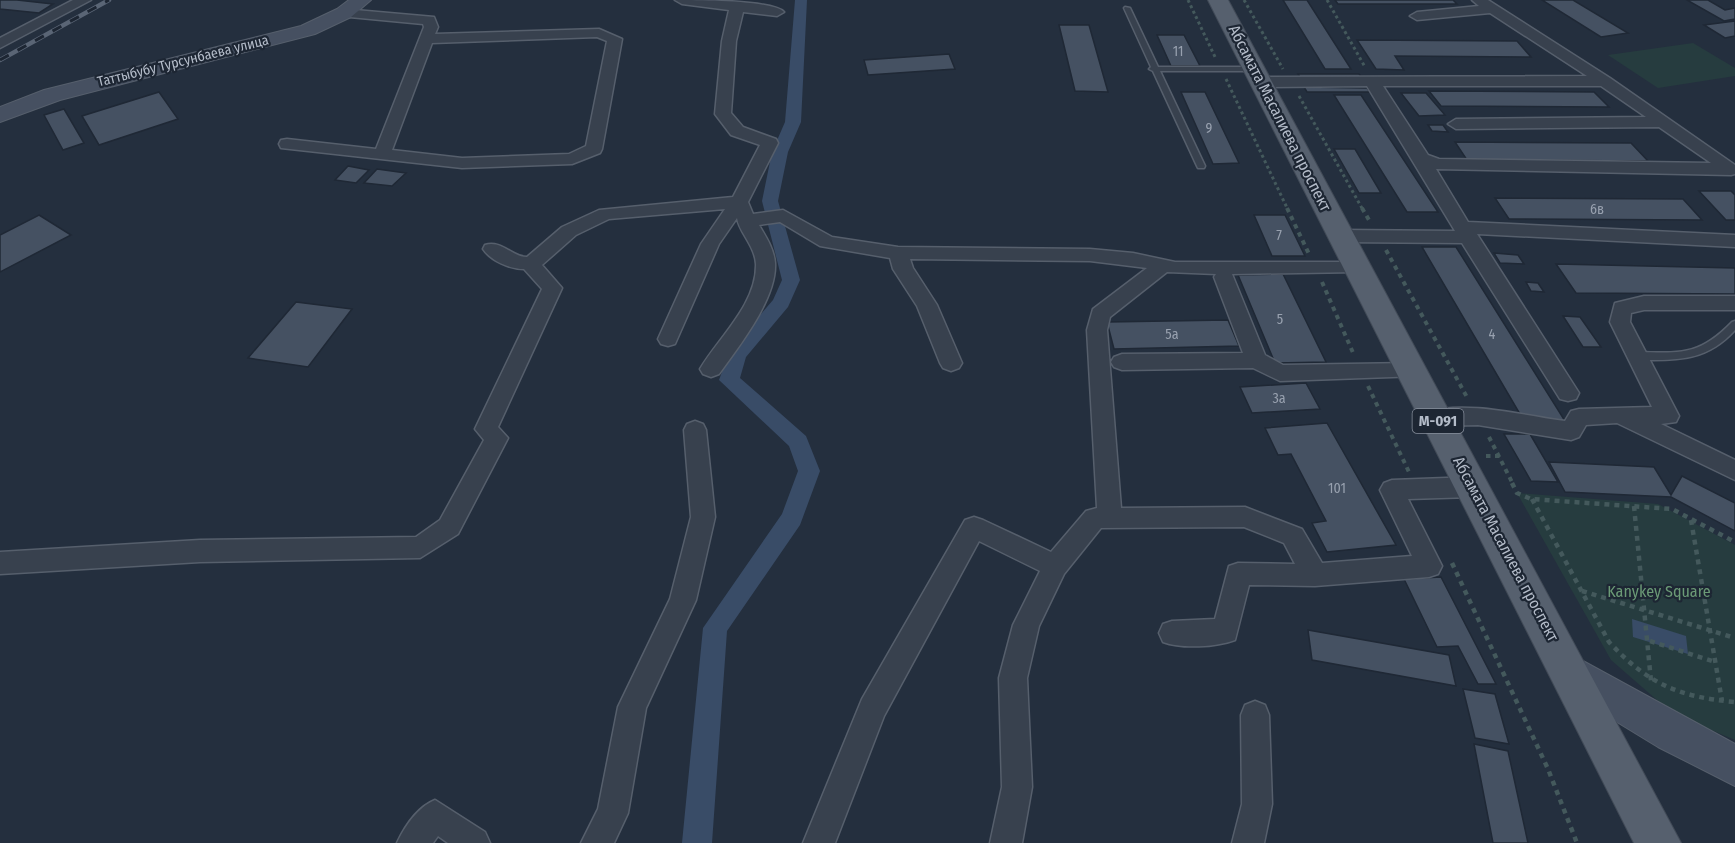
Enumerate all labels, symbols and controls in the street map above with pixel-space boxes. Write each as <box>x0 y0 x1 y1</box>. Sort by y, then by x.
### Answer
street label: Абсамата Масалиева проспект <box>1225 22 1336 215</box>
street label: Таттыбубу Турсунбаева улица <box>96 31 270 91</box>
house number: 11 <box>1173 43 1183 60</box>
house number: 9 <box>1206 120 1213 137</box>
house number: 6в <box>1590 201 1604 218</box>
house number: 7 <box>1276 227 1282 244</box>
house number: 5 <box>1277 311 1283 328</box>
house number: 5а <box>1165 326 1179 343</box>
house number: 4 <box>1489 326 1496 343</box>
house number: 3а <box>1272 390 1286 407</box>
road number: М-091 <box>1412 409 1464 433</box>
street label: Абсамата Масалиева проспект <box>1449 453 1563 645</box>
house number: 101 <box>1328 480 1346 497</box>
park label: Kanykey Square <box>1607 582 1711 601</box>

